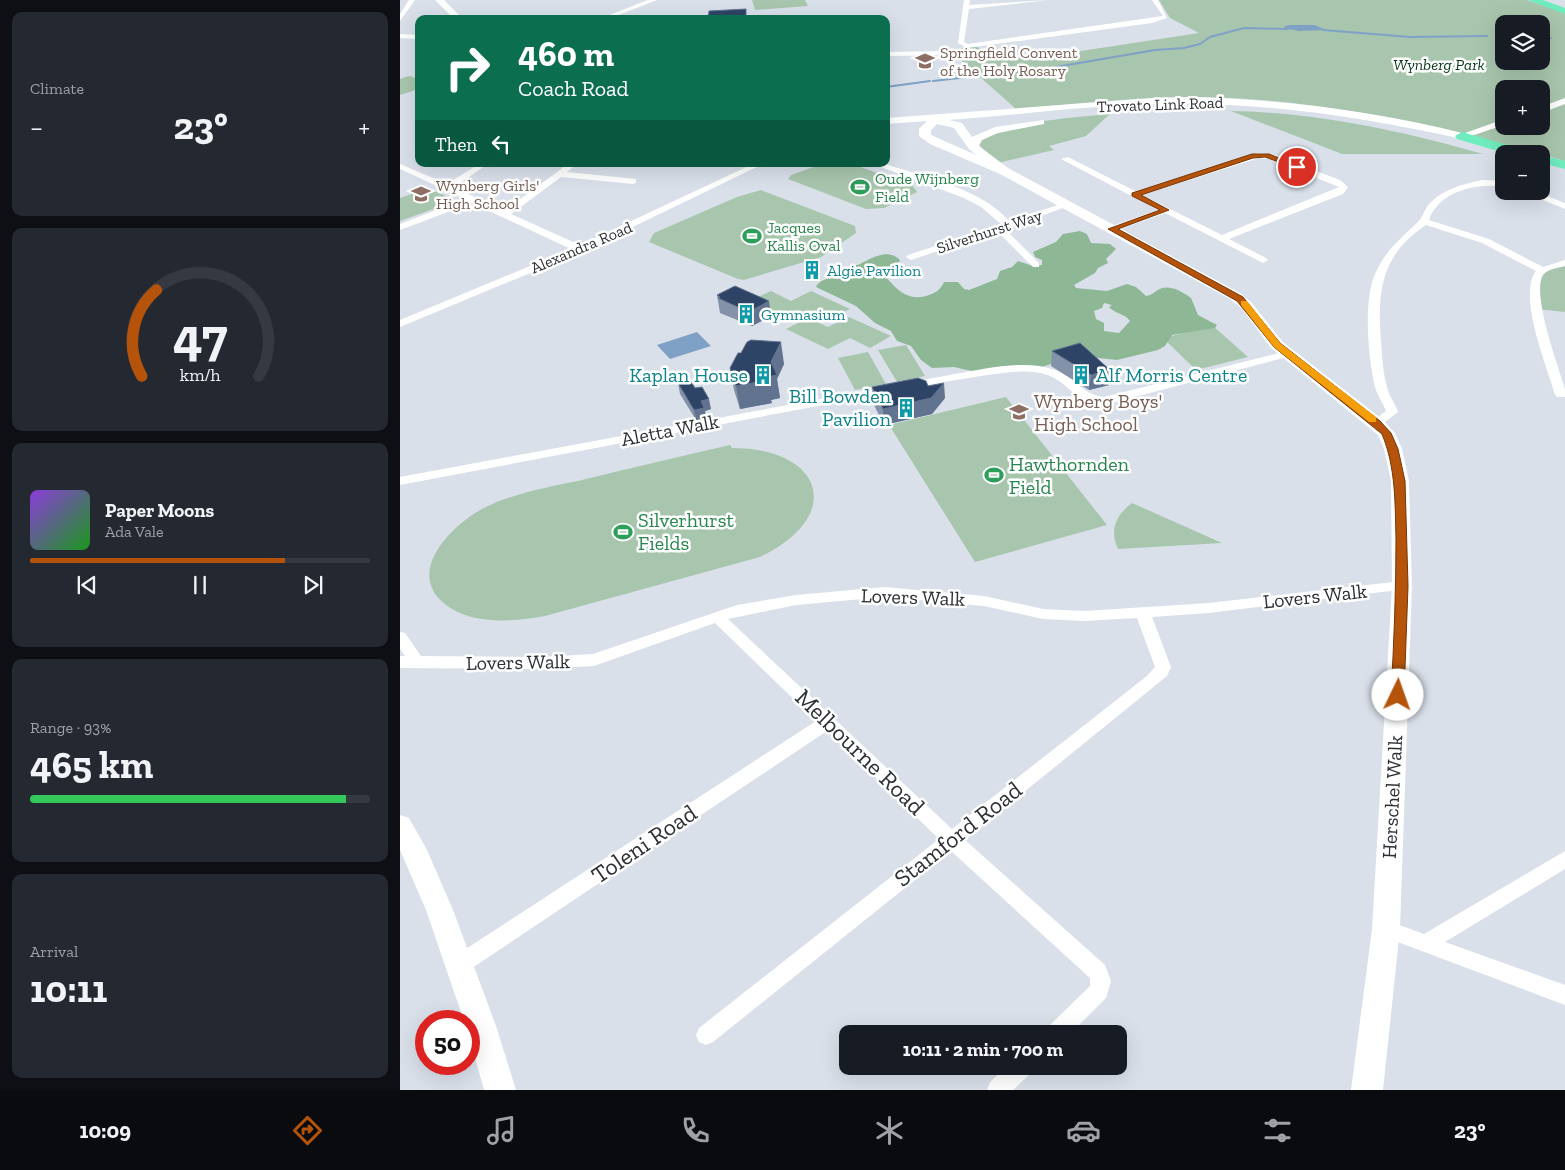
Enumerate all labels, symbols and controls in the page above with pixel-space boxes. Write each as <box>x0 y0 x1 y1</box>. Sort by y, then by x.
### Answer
map controls <box>1495 15 1550 200</box>
button: layers <box>1495 15 1550 70</box>
text: 460 m <box>518 33 614 75</box>
icon: right <box>435 35 500 100</box>
place label: Springfield Convent of the Holy Rosary <box>940 43 1078 80</box>
school or university icon: Springfield Convent of the Holy Rosary <box>914 50 936 72</box>
park label: Wynberg Park <box>1393 55 1485 74</box>
text: Coach Road <box>518 75 629 102</box>
text: Climate <box>30 79 84 98</box>
button: + <box>1495 80 1550 135</box>
street label: Trovato Link Road <box>1096 93 1224 116</box>
text: 23° <box>173 103 228 149</box>
text: − <box>30 111 43 144</box>
text: + <box>358 111 370 144</box>
icon: left <box>487 130 515 158</box>
text: Then <box>435 133 477 156</box>
button: − <box>1495 145 1550 200</box>
pin <box>1276 146 1318 188</box>
icon: arrive <box>1283 153 1311 181</box>
place label: Oude Wijnberg Field <box>875 169 979 206</box>
place label: Wynberg Girls' High School <box>436 176 539 213</box>
sports icon: Oude Wijnberg Field <box>849 176 871 198</box>
school or university icon: Wynberg Girls' High School <box>410 183 432 205</box>
street label: Silverhurst Way <box>934 205 1045 257</box>
street label: Alexandra Road <box>528 217 635 277</box>
place label: Jacques Kallis Oval <box>767 218 840 255</box>
sports icon: Jacques Kallis Oval <box>741 225 763 247</box>
building icon: Algie Pavilion <box>801 259 823 281</box>
place label: Algie Pavilion <box>827 261 922 280</box>
building icon: Gymnasium <box>735 303 757 325</box>
place label: Gymnasium <box>761 305 845 324</box>
text: 47 <box>173 306 227 368</box>
place label: Kaplan House <box>629 363 748 387</box>
place label: Alf Morris Centre <box>1096 363 1247 387</box>
text: km/h <box>180 364 220 386</box>
building icon: Kaplan House <box>752 364 774 386</box>
building icon: Alf Morris Centre <box>1070 364 1092 386</box>
place label: Bill Bowden Pavilion <box>789 384 892 431</box>
place label: Wynberg Boys' High School <box>1034 389 1162 436</box>
building icon: Bill Bowden Pavilion <box>895 397 917 419</box>
school or university icon: Wynberg Boys' High School <box>1008 401 1030 423</box>
street label: Aletta Walk <box>619 409 722 451</box>
place label: Hawthornden Field <box>1009 452 1130 499</box>
sports icon: Hawthornden Field <box>983 464 1005 486</box>
text: Paper Moons <box>105 499 214 522</box>
place label: Silverhurst Fields <box>638 508 734 555</box>
sports icon: Silverhurst Fields <box>612 521 634 543</box>
text: Ada Vale <box>105 522 164 541</box>
icon: previous <box>73 571 101 599</box>
icon: pause <box>186 571 214 599</box>
icon: next <box>299 571 327 599</box>
street label: Lovers Walk <box>1262 579 1369 613</box>
street label: Lovers Walk <box>860 583 966 611</box>
street label: Lovers Walk <box>466 649 571 675</box>
position arrow <box>1371 668 1423 720</box>
street label: Melbourne Road <box>789 682 931 821</box>
text: Range · 93% <box>30 718 111 737</box>
street label: Herschel Walk <box>1377 734 1407 859</box>
text: 465 km <box>30 742 153 788</box>
street label: Stamford Road <box>888 775 1027 892</box>
street label: Toleni Road <box>586 798 702 889</box>
text: Arrival <box>30 942 78 961</box>
text: 10:11 <box>30 966 107 1012</box>
speed limit sign: 50 <box>415 1010 480 1075</box>
text: 10:11 · 2 min · 700 m <box>903 1038 1063 1061</box>
icon: directions <box>290 1113 325 1148</box>
icon: music <box>484 1113 519 1148</box>
icon: phone <box>678 1113 713 1148</box>
icon: climate <box>872 1113 907 1148</box>
icon: car <box>1066 1113 1101 1148</box>
icon: filters <box>1260 1113 1295 1148</box>
text: 10:09 <box>80 1117 131 1144</box>
text: 23° <box>1454 1117 1486 1144</box>

